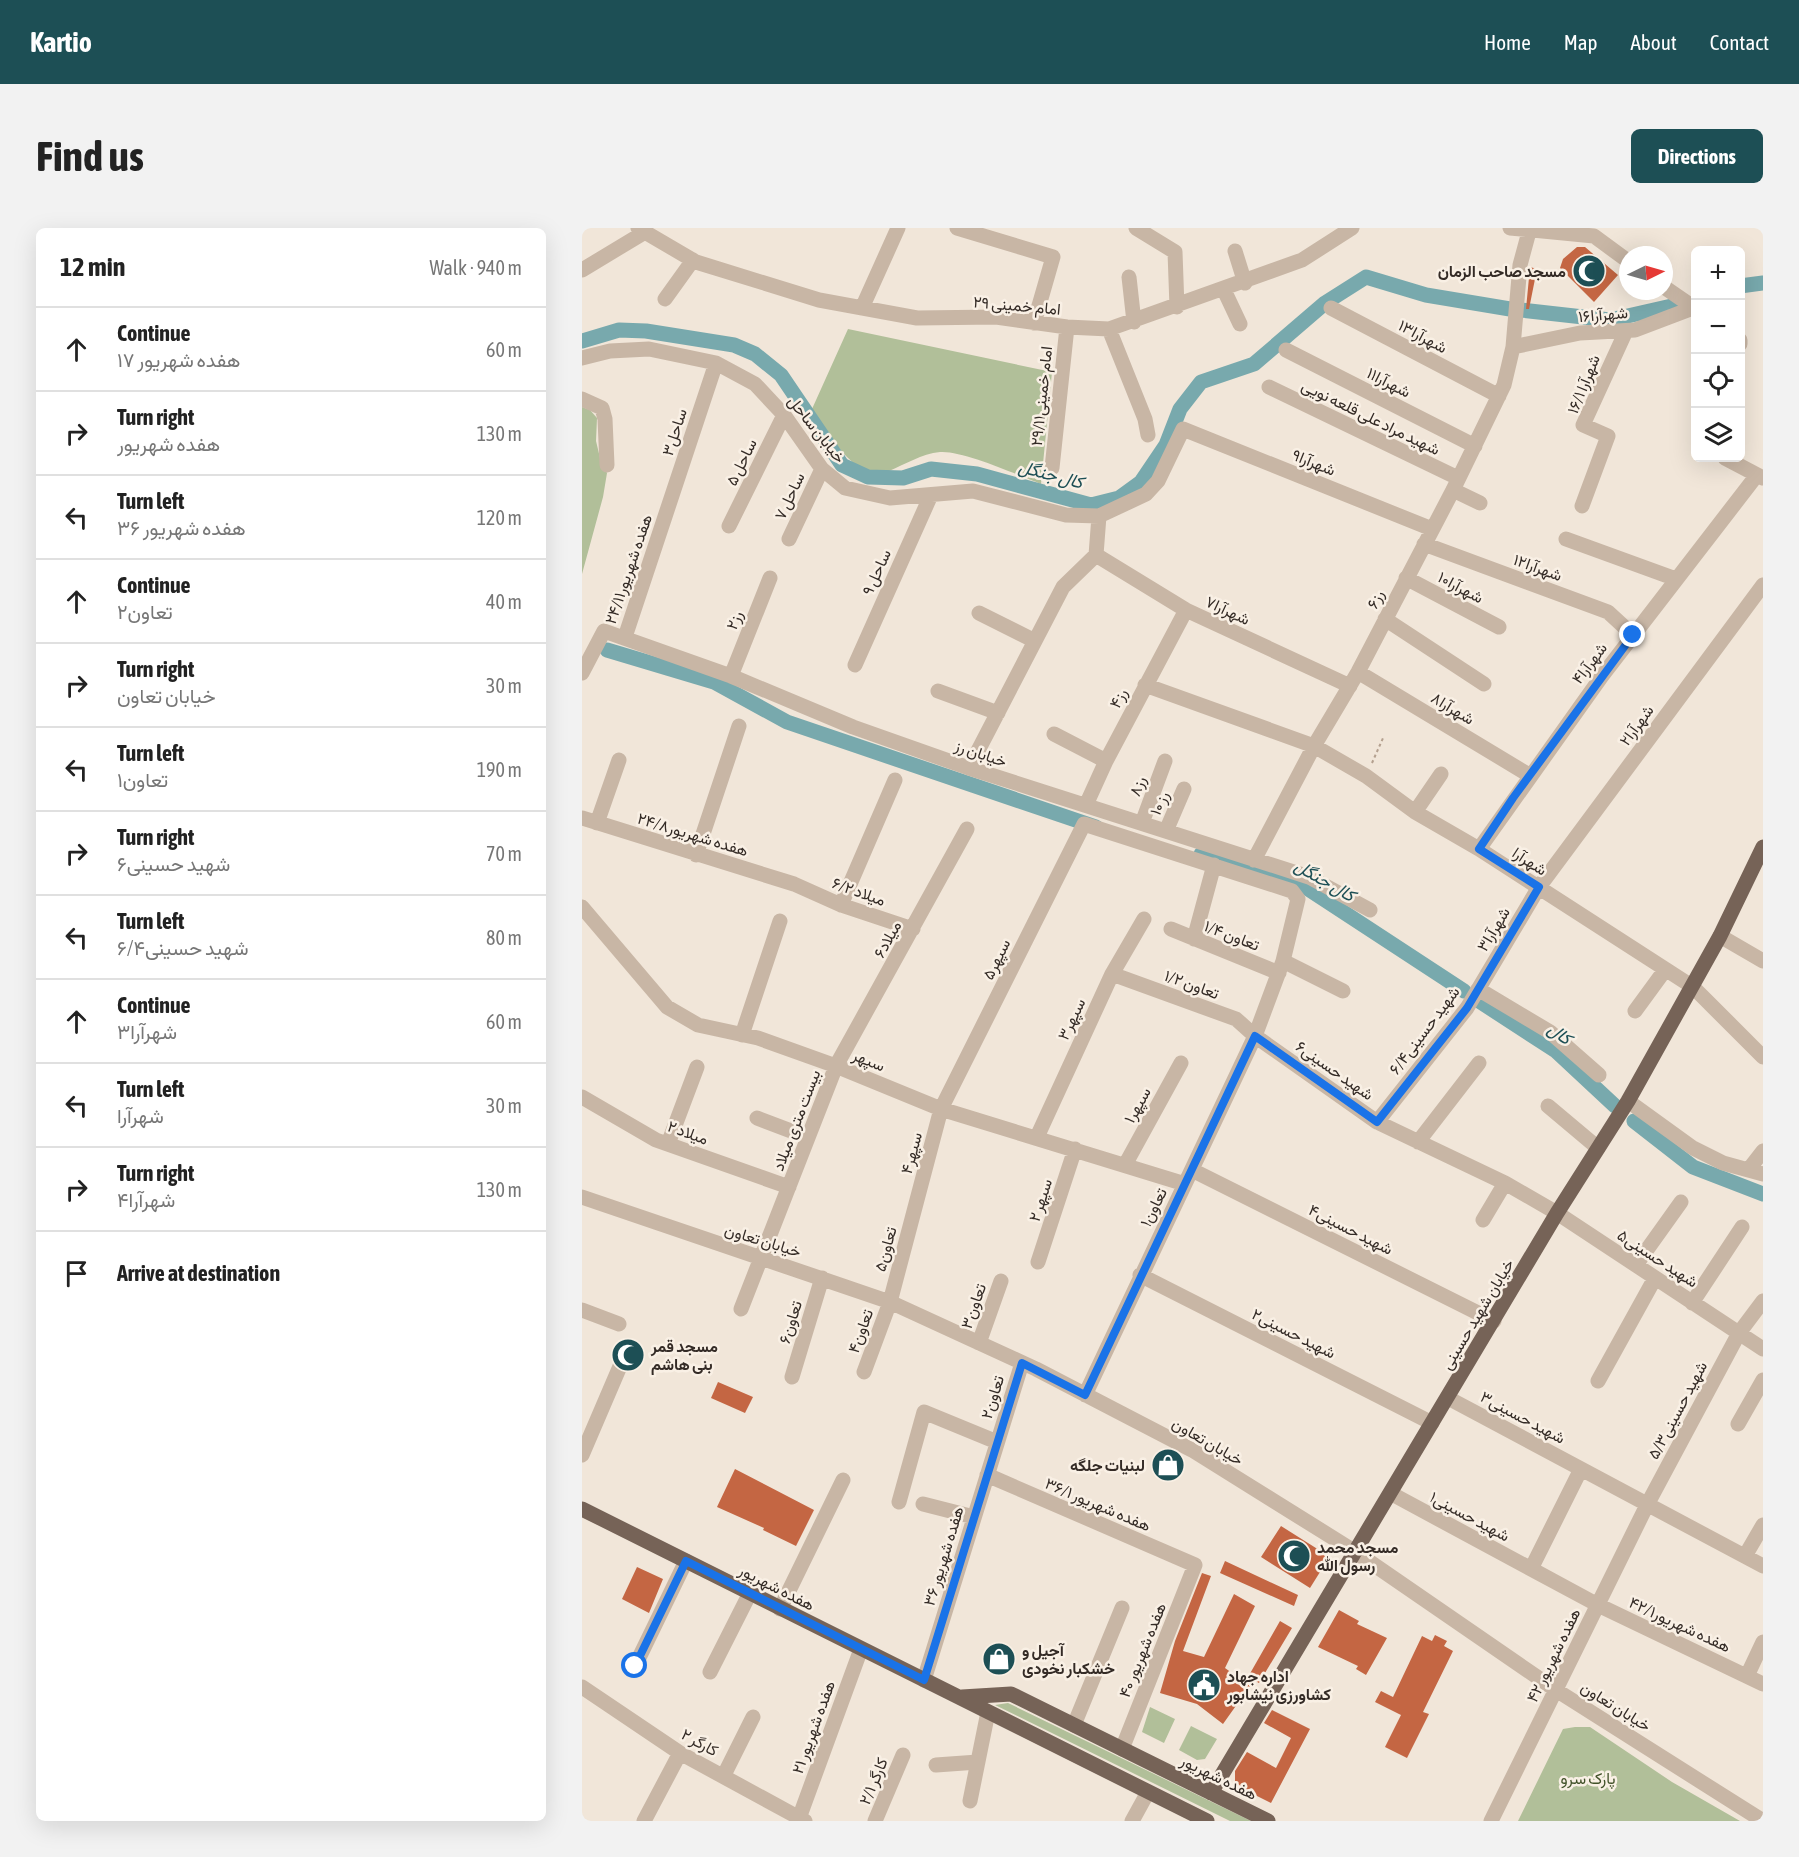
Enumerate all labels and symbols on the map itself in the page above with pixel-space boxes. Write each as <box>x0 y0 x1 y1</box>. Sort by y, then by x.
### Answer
north arrow <box>1619 246 1673 300</box>
mosque icon: مسجد صاحب الزمان <box>1571 253 1607 289</box>
place label: مسجد صاحب الزمان <box>1438 262 1566 282</box>
street label: امام خمینی ۲۹ <box>972 292 1062 320</box>
street label: شهرآرا۱۶ <box>1577 303 1629 327</box>
street label: شهرآرا۱۳ <box>1395 316 1450 358</box>
street label: امام خمینی۲۹/۱۱ <box>1027 345 1057 447</box>
street label: شهرآرا ۱۶/۱ <box>1563 352 1605 417</box>
street label: شهرآرا۱۱ <box>1363 363 1414 402</box>
street label: شهید مراد علی قلعه نویی <box>1298 376 1443 460</box>
street label: خیابان ساحل <box>783 392 850 468</box>
street label: ساحل۳ <box>658 406 692 459</box>
street label: ساحل ۵ <box>722 436 762 489</box>
street label: شهرآرا۹ <box>1289 445 1338 481</box>
water label: کال جنگل <box>1016 455 1089 494</box>
street label: ساحل ۷ <box>770 470 810 523</box>
street label: هفده شهریور۲۴/۱۱ <box>601 512 657 627</box>
street label: ساحل ۹ <box>858 546 896 598</box>
street label: شهرآرا۱۲ <box>1511 550 1565 586</box>
street label: شهرآرا۱۰ <box>1434 568 1487 608</box>
street label: رز۶ <box>1363 587 1389 612</box>
street label: شهرآرا۷ <box>1202 592 1253 630</box>
street label: رز۲ <box>722 608 748 633</box>
route end <box>1619 621 1645 647</box>
street label: شهرآرا۴ <box>1568 639 1612 688</box>
street label: رز۴ <box>1105 685 1132 712</box>
street label: شهرآرا۸ <box>1427 688 1478 730</box>
street label: شهرآرا۲ <box>1615 701 1658 750</box>
street label: خیابان رز <box>951 735 1009 772</box>
street label: رز۸ <box>1125 773 1151 799</box>
street label: رز ۱۰ <box>1146 788 1174 819</box>
street label: هفده شهریور۲۴/۸ <box>635 809 751 861</box>
street label: شهرآرا <box>1508 843 1551 880</box>
water label: کال جنگل <box>1291 854 1361 908</box>
street label: میلاد ۶/۲ <box>830 873 888 910</box>
street label: شهرآرا۳ <box>1473 904 1515 955</box>
street label: تعاون ۱/۴ <box>1201 916 1262 956</box>
street label: میلاد۶ <box>870 917 905 961</box>
street label: سپهر۵ <box>979 936 1016 984</box>
street label: تعاون ۱/۲ <box>1162 966 1222 1004</box>
street label: شهید حسینی۶/۴ <box>1385 983 1464 1079</box>
street label: سپهر۳ <box>1054 995 1091 1044</box>
water label: کال <box>1543 1017 1578 1051</box>
street label: شهید حسینی۶ <box>1292 1037 1377 1105</box>
street label: سپهر <box>848 1045 888 1077</box>
street label: بیست متری میلاد <box>768 1067 825 1174</box>
street label: سپهر۱ <box>1120 1084 1157 1127</box>
street label: میلاد ۲ <box>665 1116 711 1149</box>
street label: سپهر۴ <box>897 1130 928 1177</box>
street label: سپهر ۲ <box>1025 1176 1058 1225</box>
street label: تعاون۱ <box>1136 1185 1172 1230</box>
street label: شهید حسینی۴ <box>1305 1200 1396 1260</box>
street label: خیابان تعاون <box>722 1220 804 1262</box>
street label: تعاون۵ <box>870 1225 902 1274</box>
street label: شهید حسینی۵ <box>1613 1225 1702 1292</box>
street label: خیابان شهید حسینی <box>1437 1255 1519 1373</box>
street label: تعاون۳ <box>957 1281 991 1332</box>
street label: تعاون۶ <box>775 1298 807 1346</box>
street label: شهید حسینی۲ <box>1248 1304 1339 1364</box>
street label: تعاون۴ <box>844 1307 878 1356</box>
mosque icon: مسجد قمر بنی هاشم <box>610 1337 646 1373</box>
place label: مسجد قمر بنی هاشم <box>650 1337 718 1375</box>
street label: شهید حسینی۵/۳ <box>1644 1358 1712 1463</box>
street label: تعاون۲ <box>977 1373 1009 1422</box>
street label: شهید حسینی۳ <box>1477 1387 1568 1449</box>
street label: خیابان تعاون <box>1168 1413 1247 1470</box>
shop icon: لبنیات جلگه <box>1150 1447 1186 1483</box>
place label: لبنیات جلگه <box>1070 1456 1145 1475</box>
street label: هفده شهریور ۳۶/۱ <box>1042 1474 1154 1536</box>
street label: شهید حسینی۱ <box>1426 1488 1513 1546</box>
street label: هفده شهریور ۳۶ <box>919 1504 969 1608</box>
mosque icon: مسجد محمد رسول الله <box>1276 1538 1312 1574</box>
place label: مسجد محمد رسول الله <box>1317 1538 1399 1576</box>
street label: هفده شهریور <box>734 1560 818 1616</box>
street label: هفده شهریور۴۲/۱ <box>1626 1593 1734 1657</box>
street label: هفده شهریور ۴۰ <box>1115 1600 1171 1701</box>
street label: هفده شهریور ۴۲ <box>1523 1605 1585 1706</box>
shop icon: آجیل و خشکبار نخودی <box>981 1641 1017 1677</box>
place label: آجیل و خشکبار نخودی <box>1022 1641 1115 1679</box>
route start <box>621 1652 647 1678</box>
public building icon: اداره جهاد کشاورزی نیشابور <box>1186 1667 1222 1703</box>
place label: اداره جهاد کشاورزی نیشابور <box>1226 1667 1331 1705</box>
street label: خیابان تعاون <box>1577 1677 1654 1736</box>
street label: هفده شهریور ۲۱ <box>788 1678 840 1777</box>
street label: کارگر ۲ <box>678 1725 721 1761</box>
street label: هفده شهریور <box>1176 1750 1260 1805</box>
street label: کارگر ۲/۱ <box>855 1755 893 1808</box>
park label: پارک سرو <box>1560 1769 1616 1790</box>

